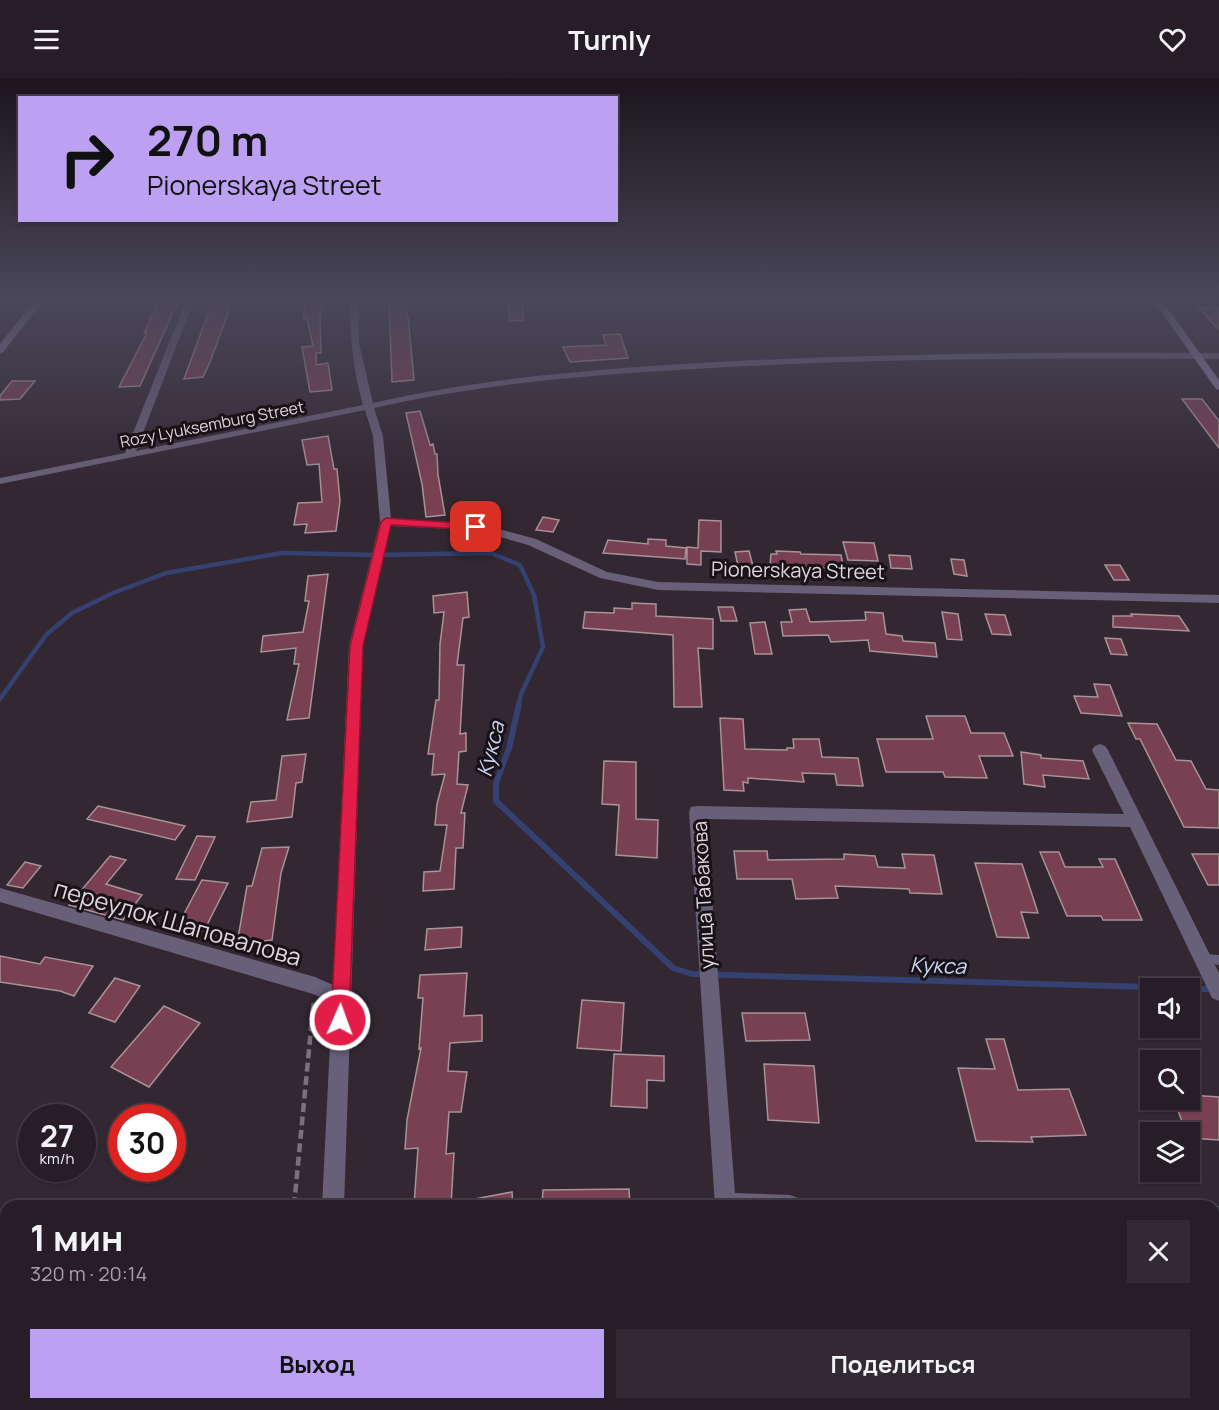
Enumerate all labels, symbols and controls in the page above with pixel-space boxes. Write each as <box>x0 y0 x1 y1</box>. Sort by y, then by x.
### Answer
text: Turnly <box>568 21 651 58</box>
icon: menu <box>30 23 63 56</box>
icon: heart <box>1156 23 1189 56</box>
text: 270 m <box>147 111 268 169</box>
icon: right <box>48 120 126 198</box>
text: Pionerskaya Street <box>147 166 382 203</box>
street label: Rozy Lyuksemburg Street <box>118 395 306 453</box>
pin <box>450 501 501 552</box>
icon: arrive <box>459 510 492 543</box>
street label: Pionerskaya Street <box>711 555 885 585</box>
water label: Кукса <box>470 717 511 780</box>
street label: улица Табакова <box>686 820 720 970</box>
street label: переулок Шаповалова <box>50 871 306 973</box>
water label: Кукса <box>910 950 968 980</box>
map controls <box>1140 978 1200 1182</box>
button: sound <box>1140 978 1200 1038</box>
position arrow <box>308 988 372 1052</box>
button: search <box>1140 1050 1200 1110</box>
speed limit sign: 30 <box>108 1104 186 1182</box>
text: 27 <box>40 1115 74 1156</box>
button: layers <box>1140 1122 1200 1182</box>
text: km/h <box>40 1148 74 1169</box>
text: 1 мин <box>30 1213 123 1262</box>
button: close <box>1127 1220 1190 1283</box>
text: 320 m · 20:14 <box>30 1260 147 1287</box>
button: Выход <box>30 1329 604 1398</box>
button: Поделиться <box>616 1329 1190 1398</box>

